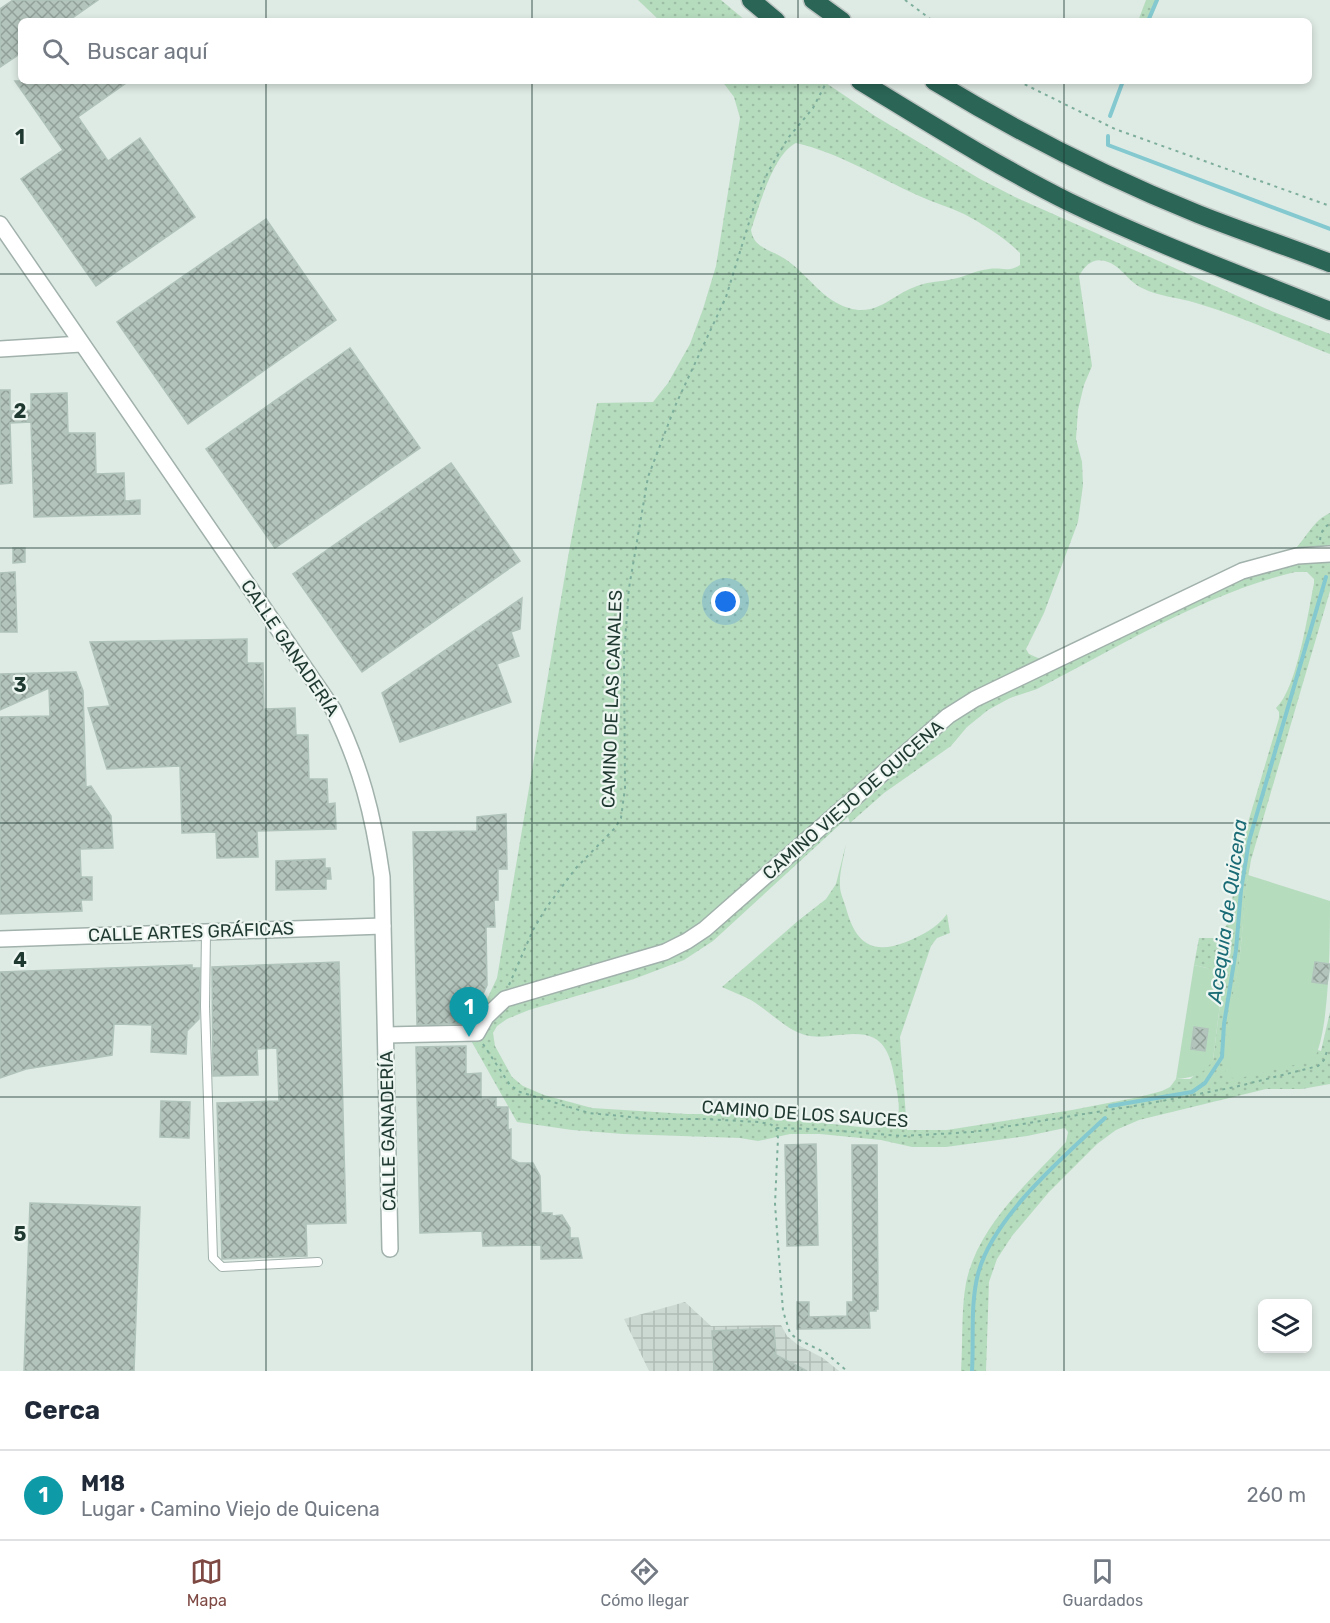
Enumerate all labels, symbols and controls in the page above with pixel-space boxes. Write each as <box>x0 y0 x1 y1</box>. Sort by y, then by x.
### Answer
search box <box>18 18 1312 84</box>
icon: search <box>39 35 72 68</box>
text: Buscar aquí <box>87 38 208 65</box>
text: 1 <box>15 125 25 149</box>
text: 2 <box>14 399 27 423</box>
street label: CALLE GANADERÍA <box>236 575 344 721</box>
your location <box>711 587 740 616</box>
street label: CAMINO DE LAS CANALES <box>597 590 627 808</box>
text: 3 <box>13 673 27 697</box>
street label: CAMINO VIEJO DE QUICENA <box>758 716 948 884</box>
water label: Acequia de Quicena <box>1202 817 1252 1005</box>
street label: CALLE ARTES GRÁFICAS <box>88 917 294 947</box>
text: 4 <box>13 948 27 972</box>
pin: 1 <box>450 988 488 1037</box>
street label: CALLE GANADERÍA <box>376 1051 400 1211</box>
street label: CAMINO DE LOS SAUCES <box>701 1096 909 1132</box>
text: 5 <box>14 1222 27 1246</box>
map controls <box>1258 1299 1312 1353</box>
button: layers <box>1258 1299 1312 1353</box>
text: Cerca <box>24 1395 100 1426</box>
text: M18 <box>81 1470 125 1497</box>
text: 1 <box>39 1483 48 1507</box>
text: 260 m <box>1247 1483 1306 1507</box>
text: Lugar · Camino Viejo de Quicena <box>81 1497 380 1521</box>
tab: Mapa <box>187 1555 227 1610</box>
tab: Cómo llegar <box>601 1555 689 1610</box>
tab: Guardados <box>1063 1555 1143 1610</box>

